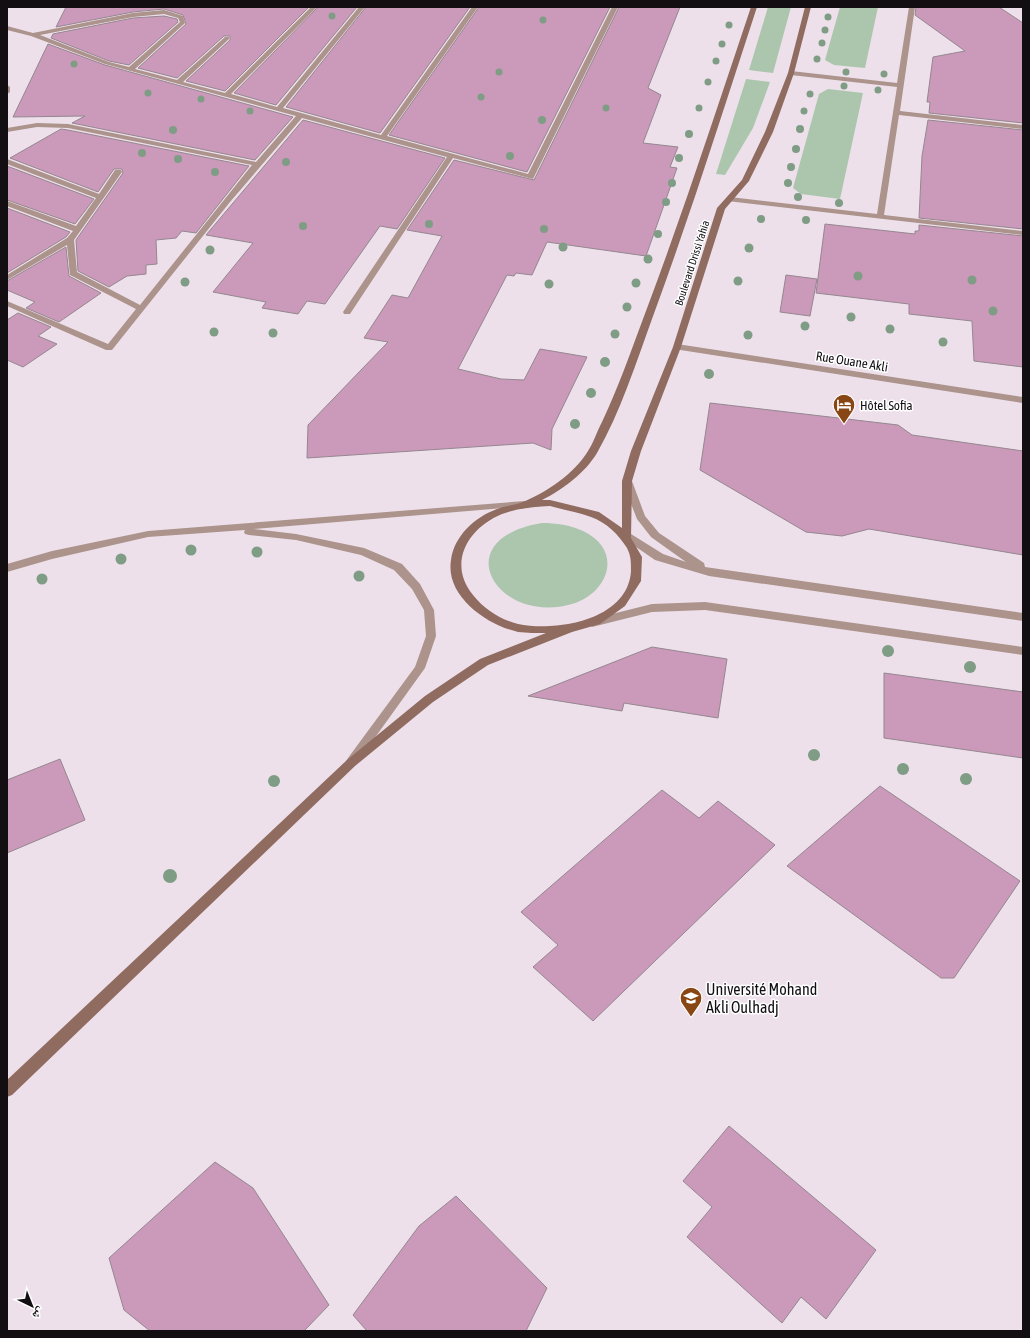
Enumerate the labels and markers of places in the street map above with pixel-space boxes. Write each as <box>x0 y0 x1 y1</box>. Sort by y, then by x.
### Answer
hotel icon: Hôtel Sofia <box>831 392 857 425</box>
place label: Hôtel Sofia <box>860 398 913 413</box>
place label: Université Mohand Akli Oulhadj <box>706 980 817 1017</box>
school or university icon: Université Mohand Akli Oulhadj <box>678 985 704 1018</box>

